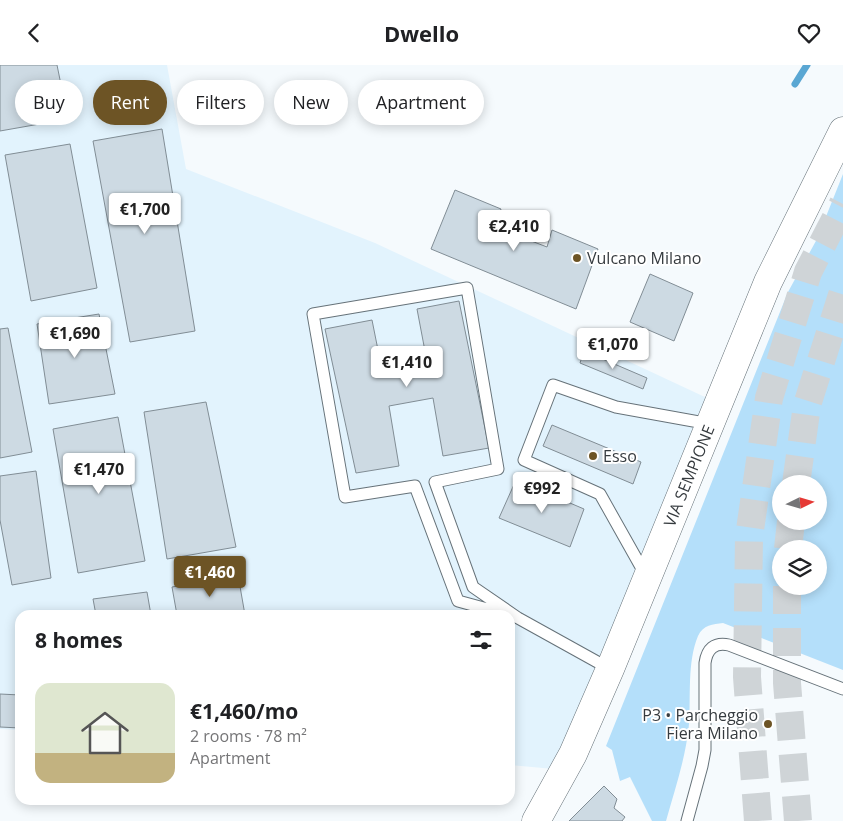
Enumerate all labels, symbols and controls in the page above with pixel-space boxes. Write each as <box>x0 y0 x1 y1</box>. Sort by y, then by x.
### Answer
text: Dwello <box>384 18 459 48</box>
icon: back <box>20 19 48 47</box>
icon: heart <box>795 19 823 47</box>
chip: Buy <box>15 80 83 125</box>
chip: Rent <box>93 80 167 125</box>
chip: Filters <box>177 80 264 125</box>
chip: New <box>274 80 348 125</box>
chip: Apartment <box>358 80 484 125</box>
pin: €1,700 <box>104 193 186 235</box>
text: €1,700 <box>120 198 170 220</box>
pin: €2,410 <box>473 209 555 252</box>
text: €2,410 <box>489 215 539 237</box>
place label: Vulcano Milano <box>587 247 701 269</box>
marker: Vulcano Milano <box>571 252 583 264</box>
pin: €1,690 <box>34 317 116 359</box>
text: €1,690 <box>50 322 100 344</box>
pin: €1,070 <box>572 327 654 370</box>
text: €1,070 <box>588 333 638 355</box>
pin: €1,410 <box>366 345 448 388</box>
text: €1,410 <box>382 351 432 373</box>
street label: VIA SEMPIONE <box>658 422 719 530</box>
place label: Esso <box>603 445 637 467</box>
marker: Esso <box>587 450 599 462</box>
pin: €1,470 <box>58 453 140 495</box>
text: €1,470 <box>74 458 124 480</box>
pin: €992 <box>512 471 572 514</box>
north arrow <box>772 475 828 530</box>
map controls <box>772 475 827 595</box>
text: €992 <box>524 477 560 499</box>
button: layers <box>772 540 827 595</box>
pin: €1,460 <box>169 555 251 598</box>
text: €1,460 <box>185 561 235 583</box>
text: 8 homes <box>35 626 123 654</box>
icon: filters <box>467 626 495 654</box>
text: €1,460/mo <box>190 697 298 725</box>
icon: home <box>75 703 135 763</box>
place label: P3 • Parcheggio Fiera Milano <box>642 704 758 744</box>
marker: P3 • Parcheggio Fiera Milano <box>762 718 774 730</box>
text: 2 rooms · 78 m² <box>190 725 307 747</box>
text: Apartment <box>190 747 270 769</box>

